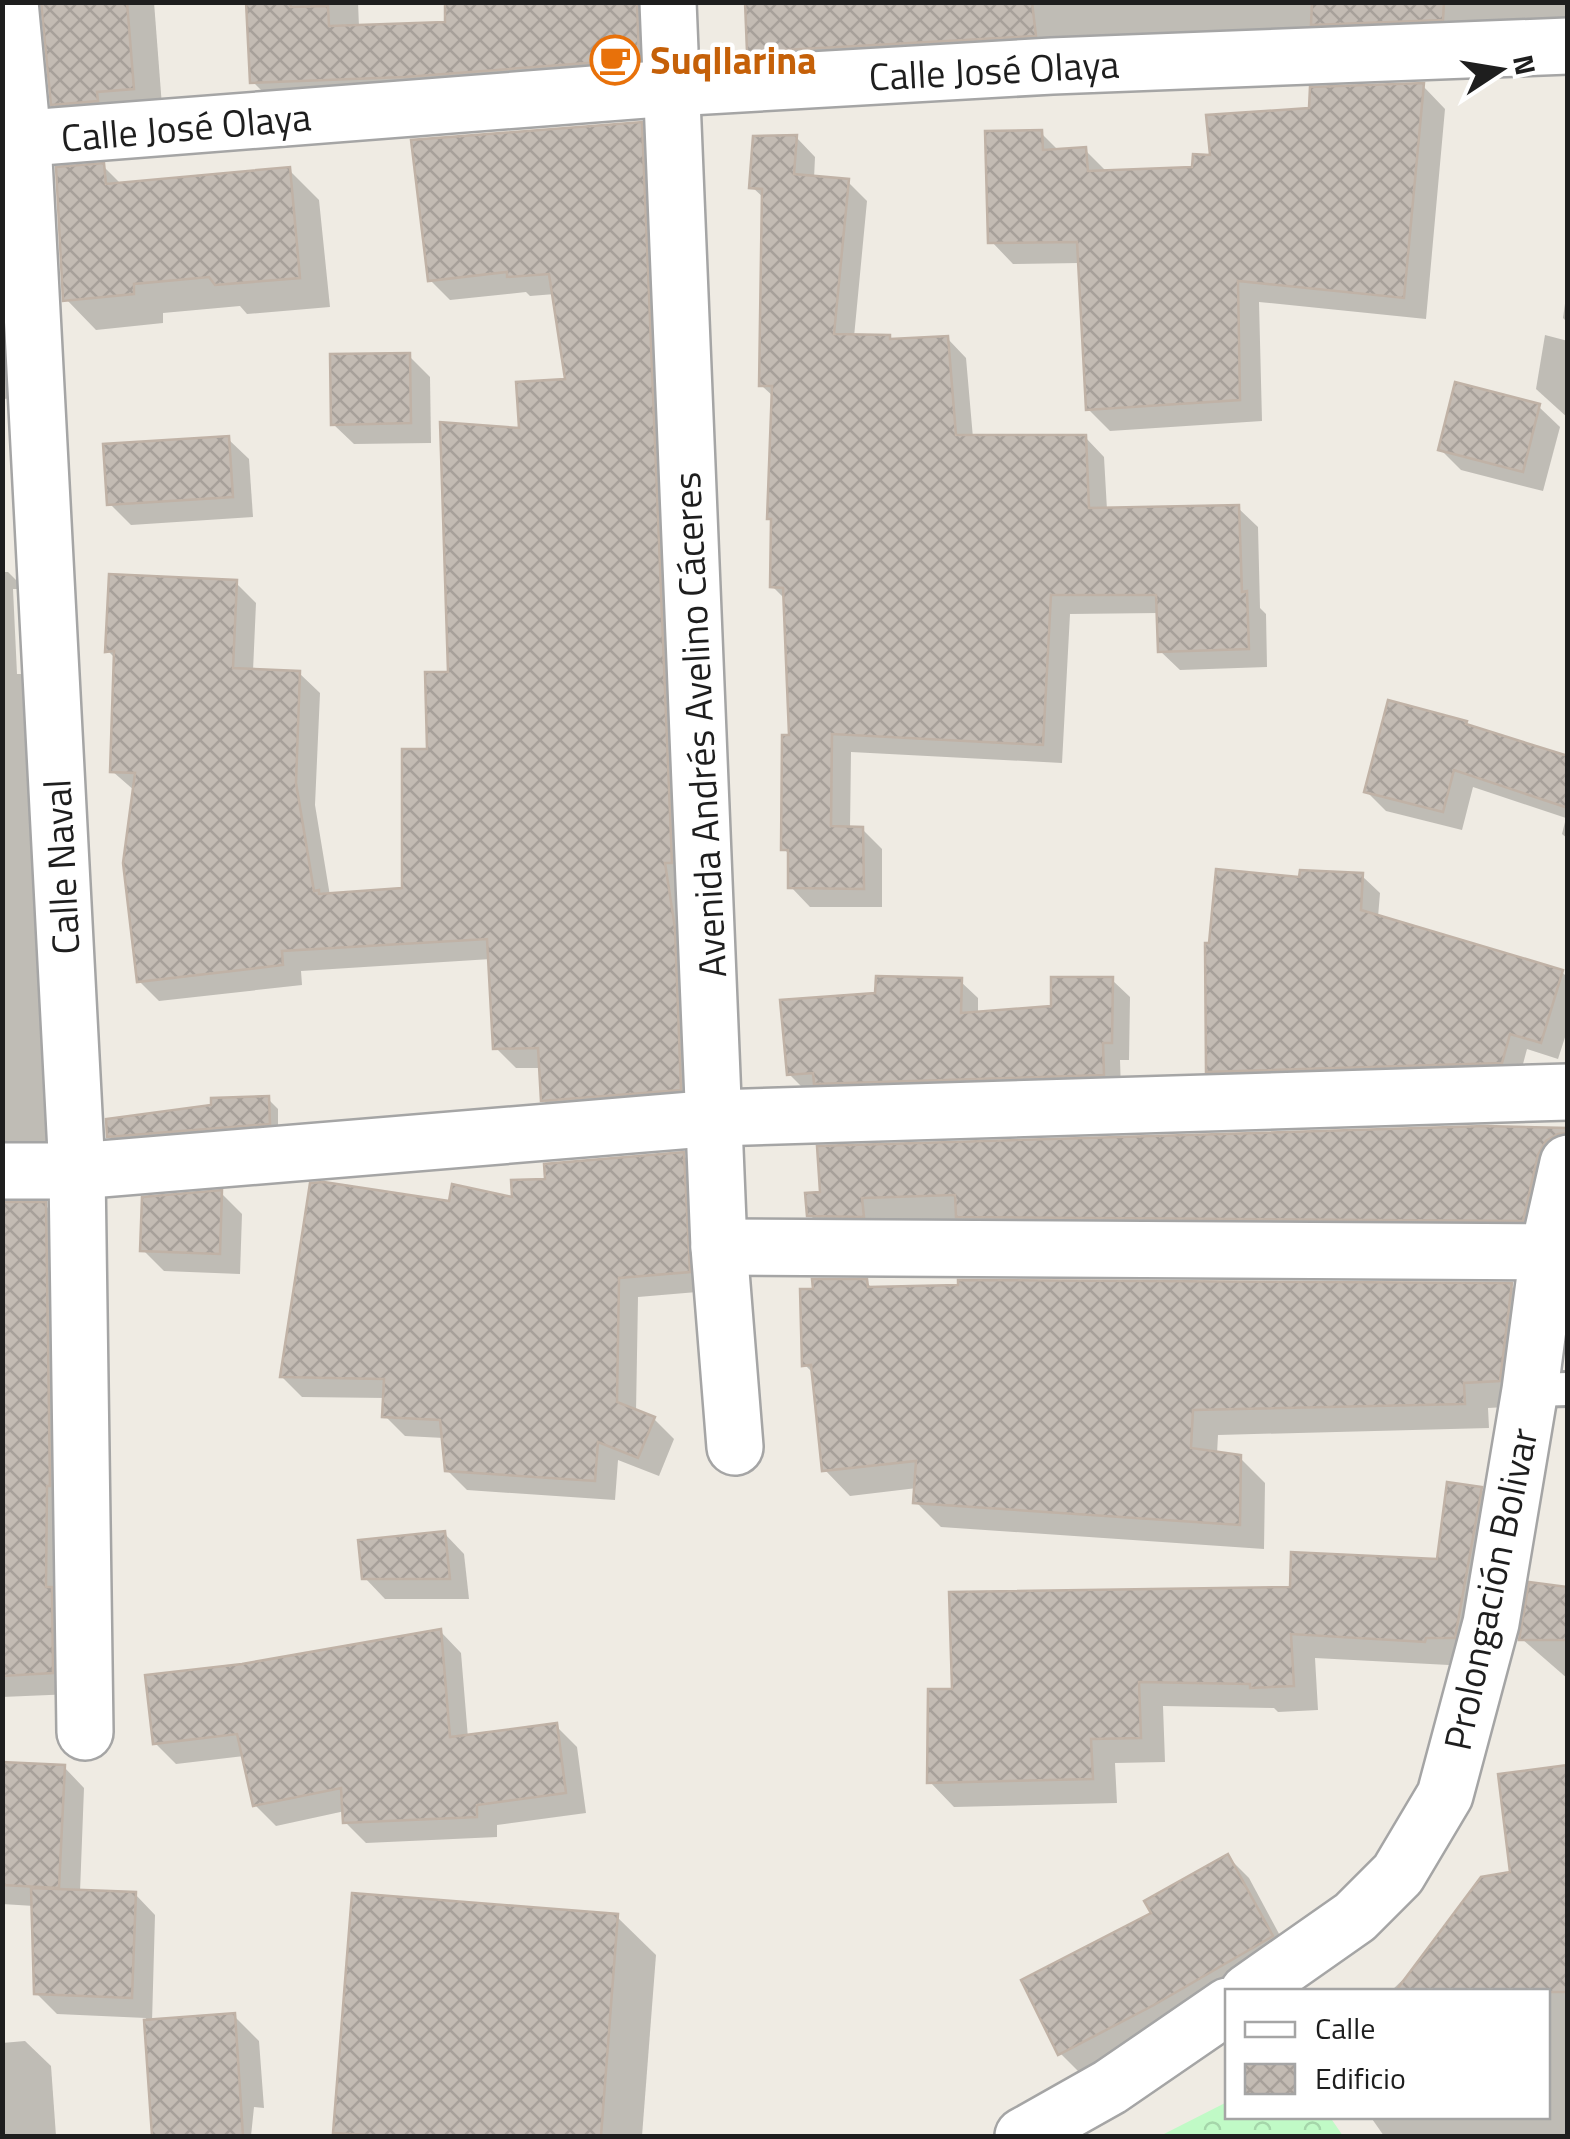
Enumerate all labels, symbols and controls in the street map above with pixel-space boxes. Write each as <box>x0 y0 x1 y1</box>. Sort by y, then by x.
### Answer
north arrow <box>1450 20 1550 120</box>
place label: Suqllarina <box>650 31 817 89</box>
cafe icon: Suqllarina <box>589 34 641 86</box>
street label: Calle José Olaya <box>867 34 1121 106</box>
text: N <box>1502 51 1548 79</box>
street label: Calle José Olaya <box>59 87 313 167</box>
street label: Avenida Andrés Avelino Cáceres <box>657 471 741 979</box>
street label: Calle Naval <box>27 778 95 956</box>
street label: Prolongación Bolivar <box>1428 1423 1552 1755</box>
legend <box>1225 1989 1550 2119</box>
text: Calle <box>1315 2005 1375 2051</box>
text: Edificio <box>1315 2055 1406 2101</box>

